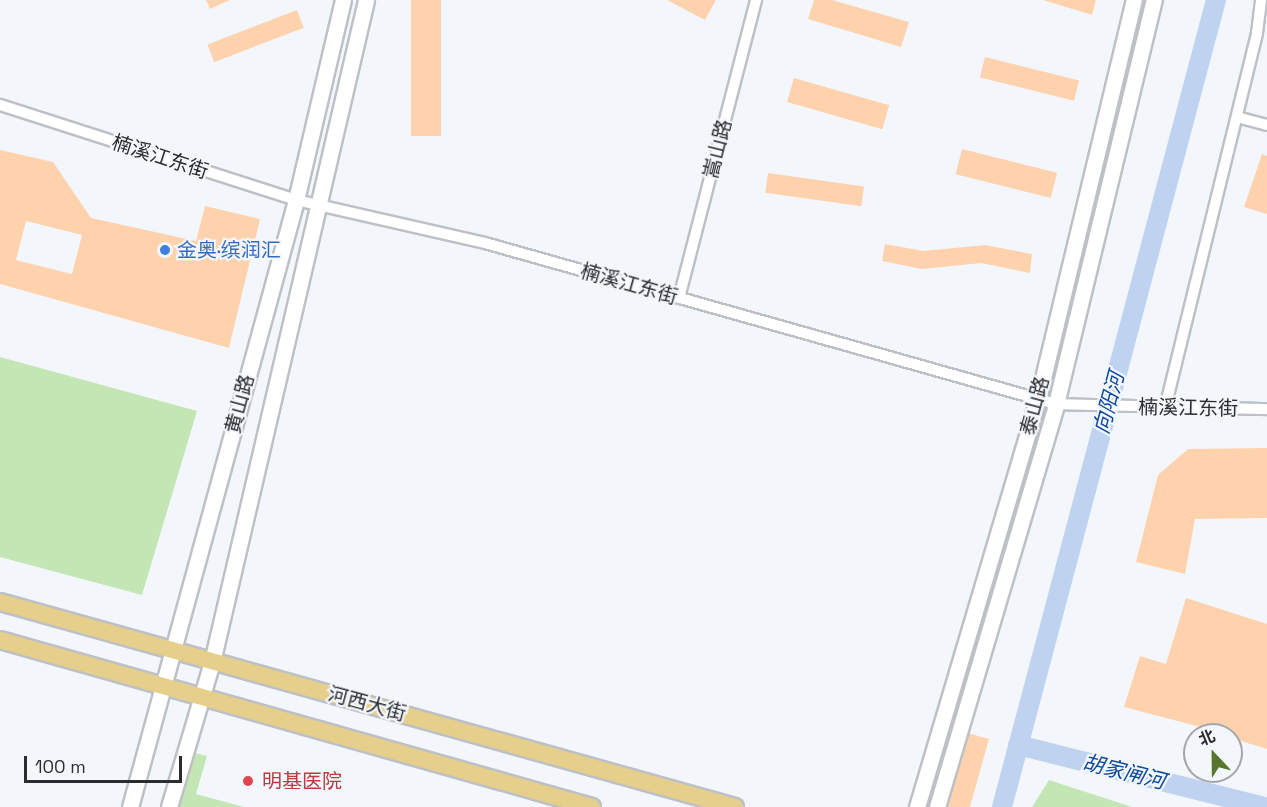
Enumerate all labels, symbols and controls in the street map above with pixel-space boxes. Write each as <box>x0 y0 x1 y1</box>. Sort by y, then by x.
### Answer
street label: 嵩山路 <box>699 117 737 181</box>
street label: 楠溪江东街 <box>109 130 211 184</box>
place label: 金奥·缤润汇 <box>177 238 281 262</box>
marker: 金奥·缤润汇 <box>158 243 172 257</box>
street label: 楠溪江东街 <box>578 259 680 309</box>
water label: 向阳河 <box>1089 369 1129 437</box>
street label: 黄山路 <box>221 372 259 436</box>
street label: 泰山路 <box>1016 374 1054 438</box>
street label: 楠溪江东街 <box>1138 395 1238 421</box>
street label: 河西大街 <box>325 682 409 726</box>
north arrow <box>1183 723 1243 783</box>
text: 北 <box>1195 725 1218 750</box>
scale bar <box>27 744 184 782</box>
water label: 胡家闸河 <box>1080 750 1168 794</box>
text: 100 m <box>35 755 86 778</box>
place label: 明基医院 <box>262 769 342 793</box>
marker: 明基医院 <box>239 772 257 790</box>

